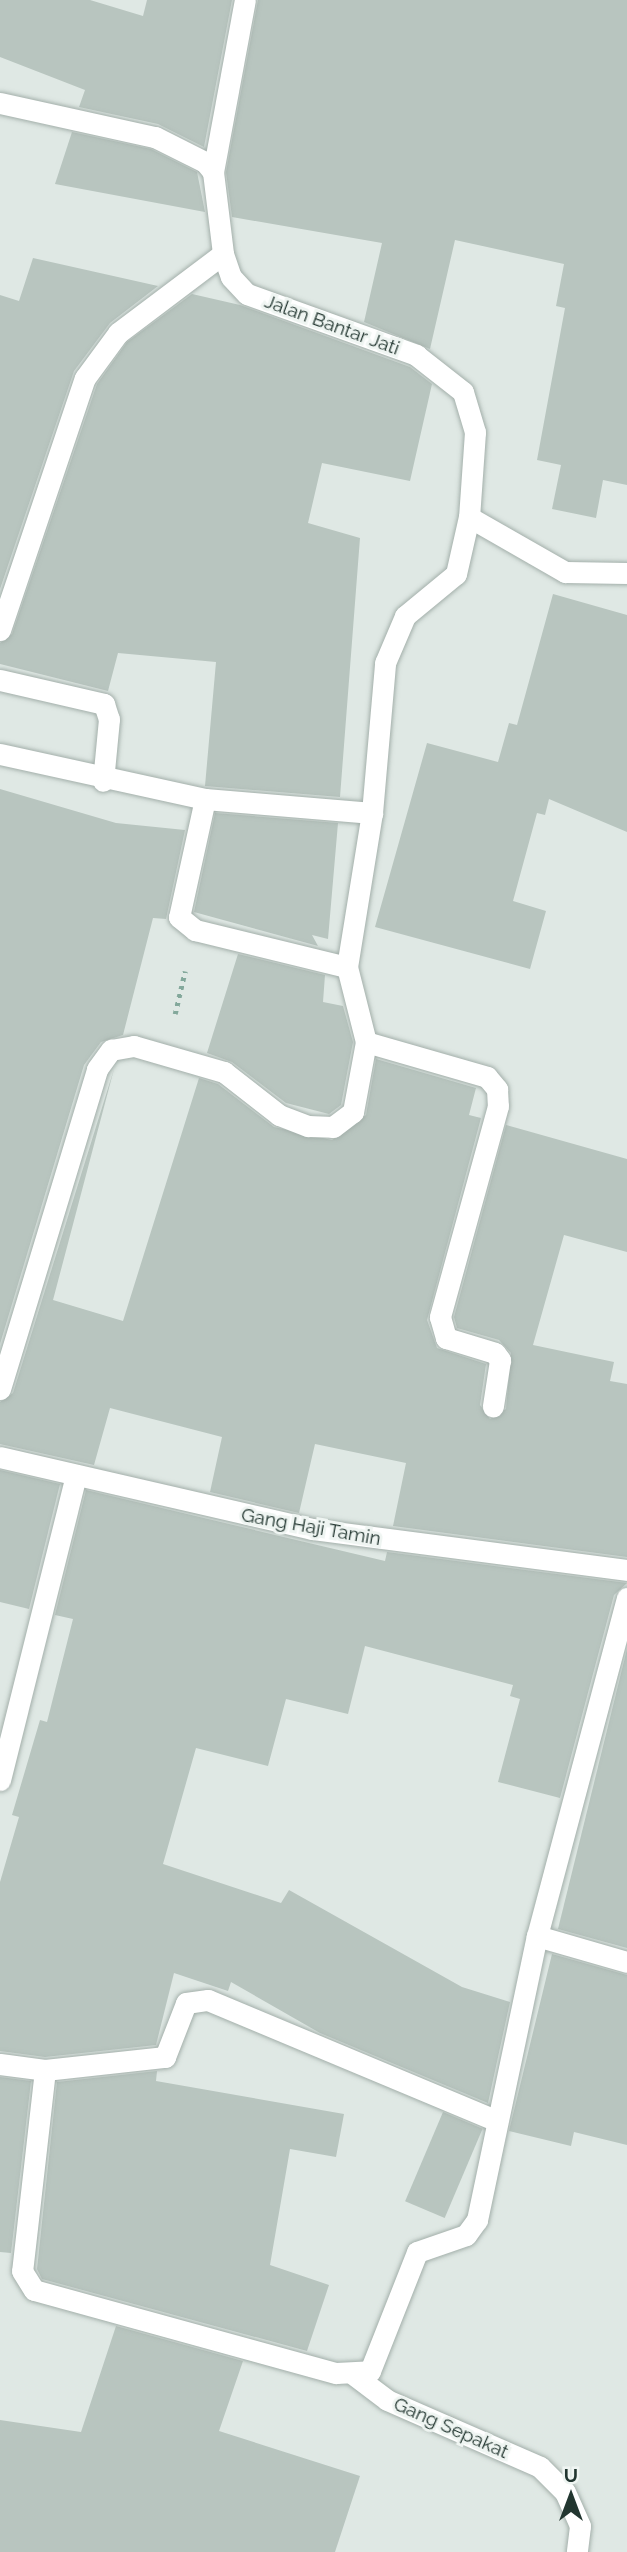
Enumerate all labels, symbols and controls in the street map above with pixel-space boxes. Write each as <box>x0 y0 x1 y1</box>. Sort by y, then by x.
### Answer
street label: Jalan Bantar Jati <box>261 290 403 360</box>
street label: Gang Haji Tamin <box>239 1503 383 1551</box>
street label: Gang Sepakat <box>390 2393 512 2463</box>
north arrow <box>536 2461 606 2531</box>
text: U <box>564 2464 578 2486</box>

